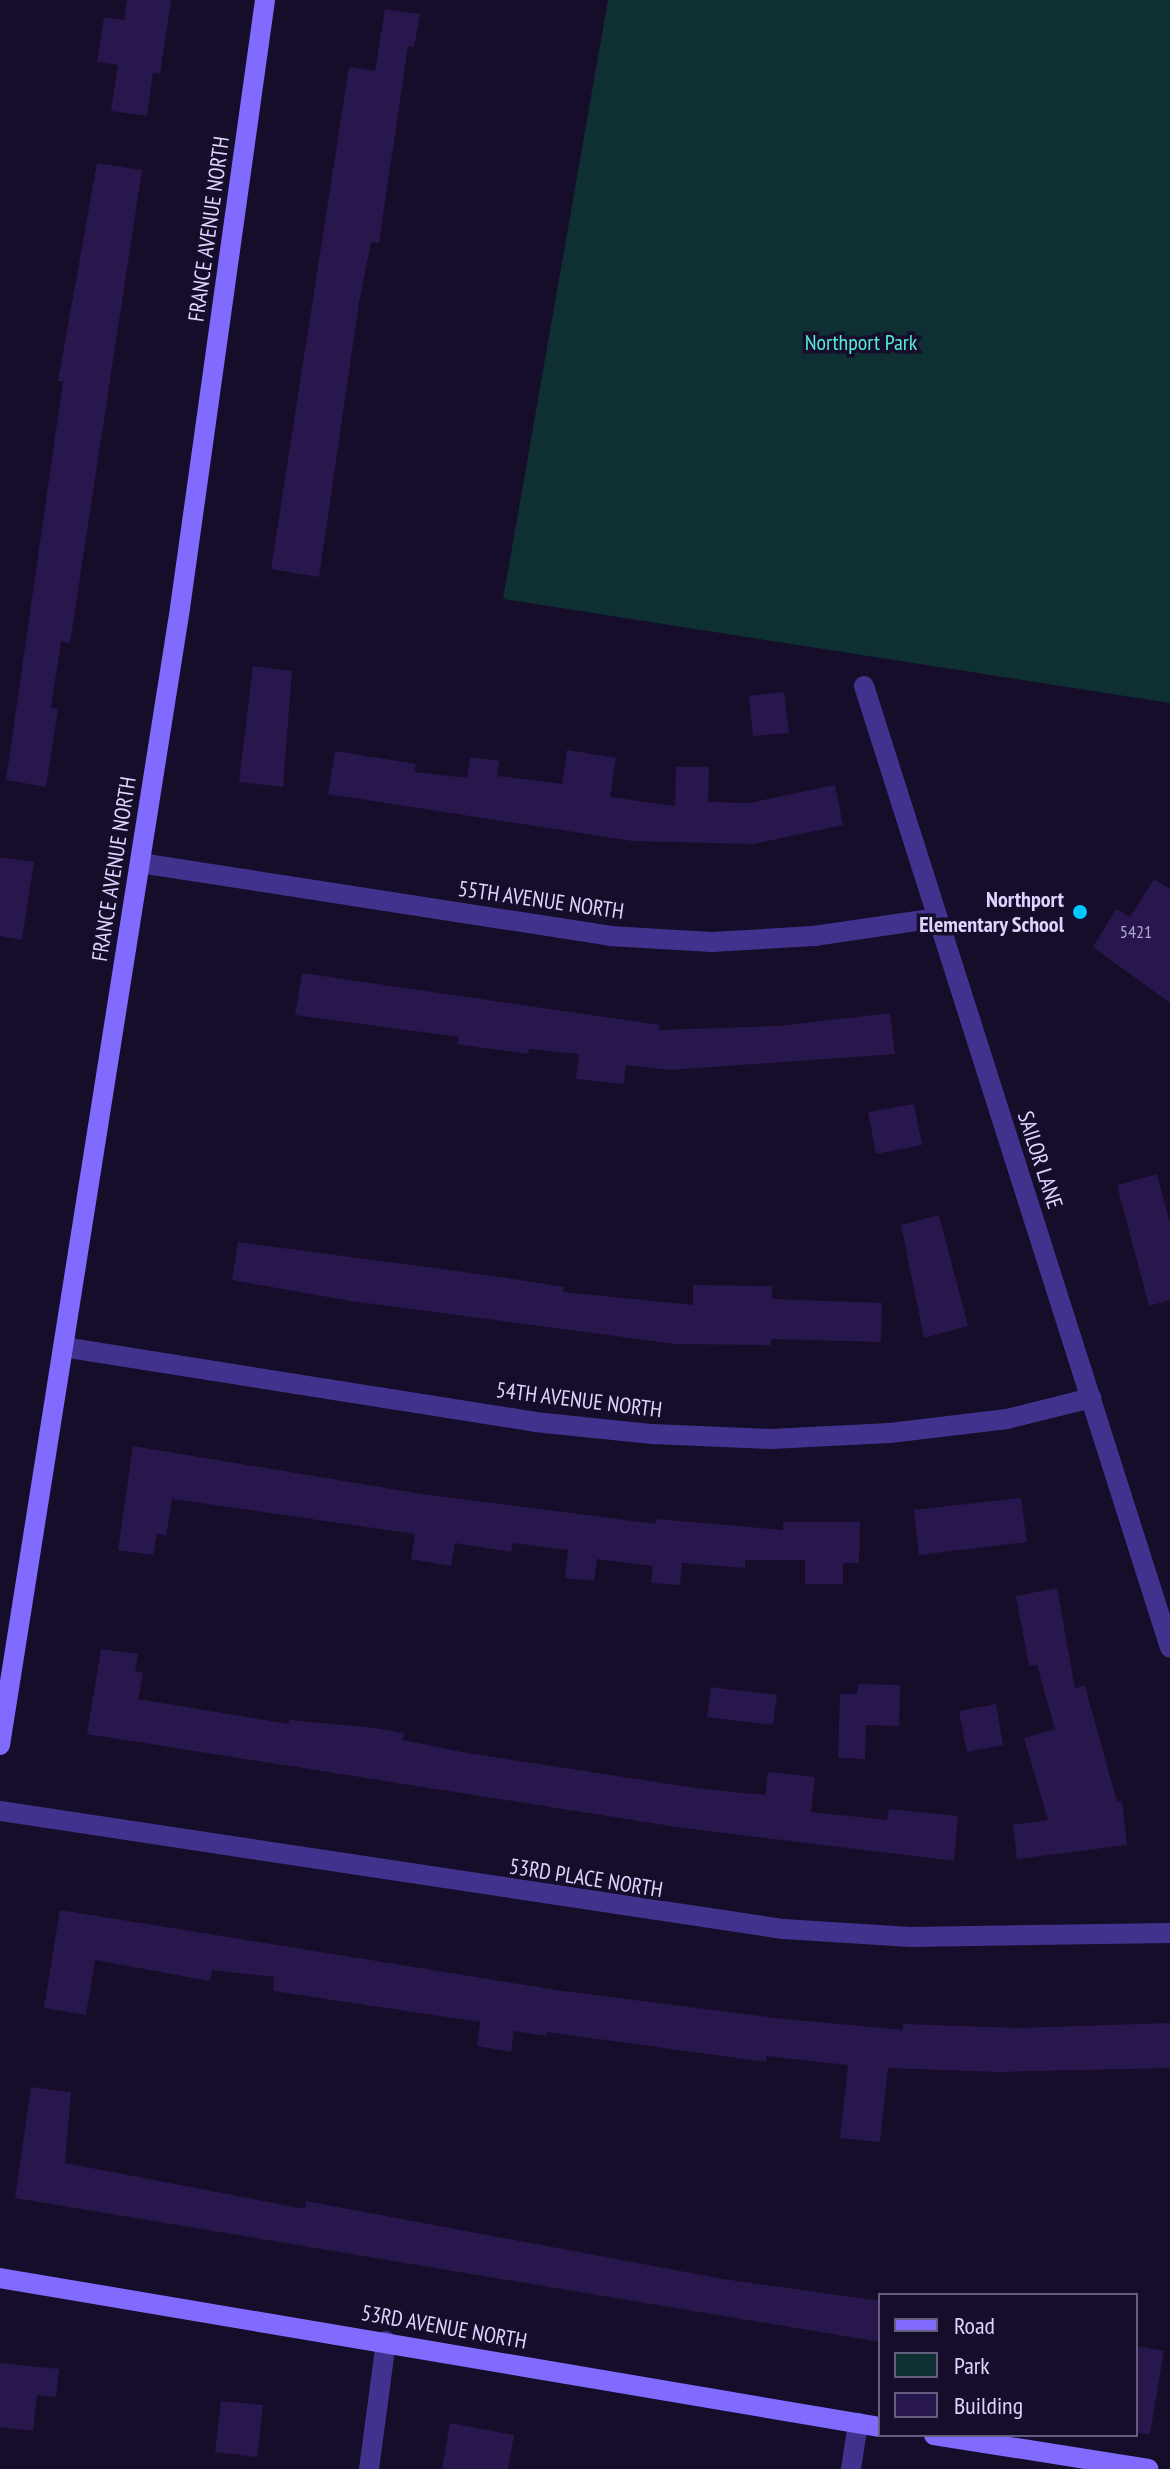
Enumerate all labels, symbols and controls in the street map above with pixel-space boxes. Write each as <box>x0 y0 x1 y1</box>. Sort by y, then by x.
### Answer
street label: FRANCE AVENUE NORTH <box>183 134 235 324</box>
park label: Northport Park <box>805 330 917 356</box>
street label: FRANCE AVENUE NORTH <box>86 774 142 964</box>
street label: 55TH AVENUE NORTH <box>456 875 626 925</box>
place label: Northport Elementary School <box>918 886 1064 938</box>
marker: Northport Elementary School <box>1071 903 1089 921</box>
house number: 5421 <box>1120 921 1152 943</box>
street label: SAILOR LANE <box>1012 1108 1068 1212</box>
street label: 54TH AVENUE NORTH <box>494 1377 664 1423</box>
street label: 53RD PLACE NORTH <box>507 1853 665 1903</box>
legend <box>878 2293 1138 2437</box>
street label: 53RD AVENUE NORTH <box>359 2299 529 2355</box>
text: Road <box>954 2310 995 2341</box>
text: Park <box>954 2350 990 2381</box>
text: Building <box>954 2390 1023 2421</box>

